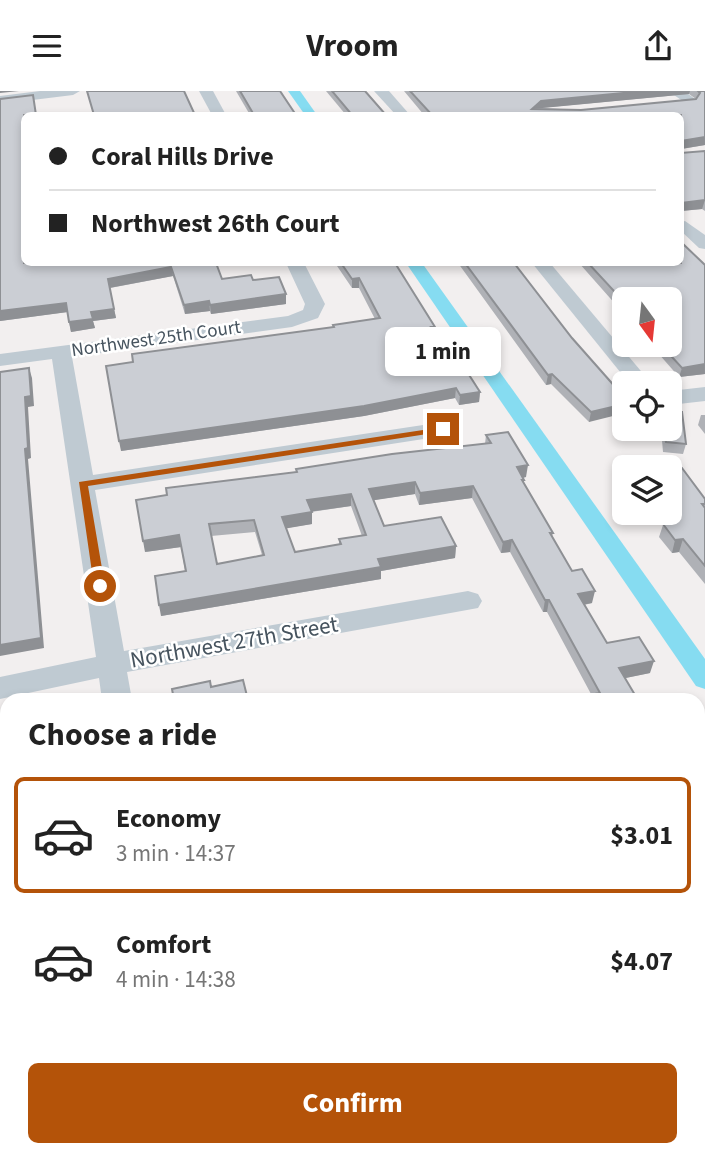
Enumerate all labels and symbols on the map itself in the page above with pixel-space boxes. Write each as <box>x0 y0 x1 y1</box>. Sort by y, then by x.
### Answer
north arrow <box>612 287 682 357</box>
street label: Northwest 25th Court <box>70 314 243 364</box>
callout: 1 min <box>385 327 501 377</box>
route end <box>427 413 459 445</box>
route start <box>84 570 116 602</box>
street label: Northwest 27th Street <box>128 607 341 677</box>

